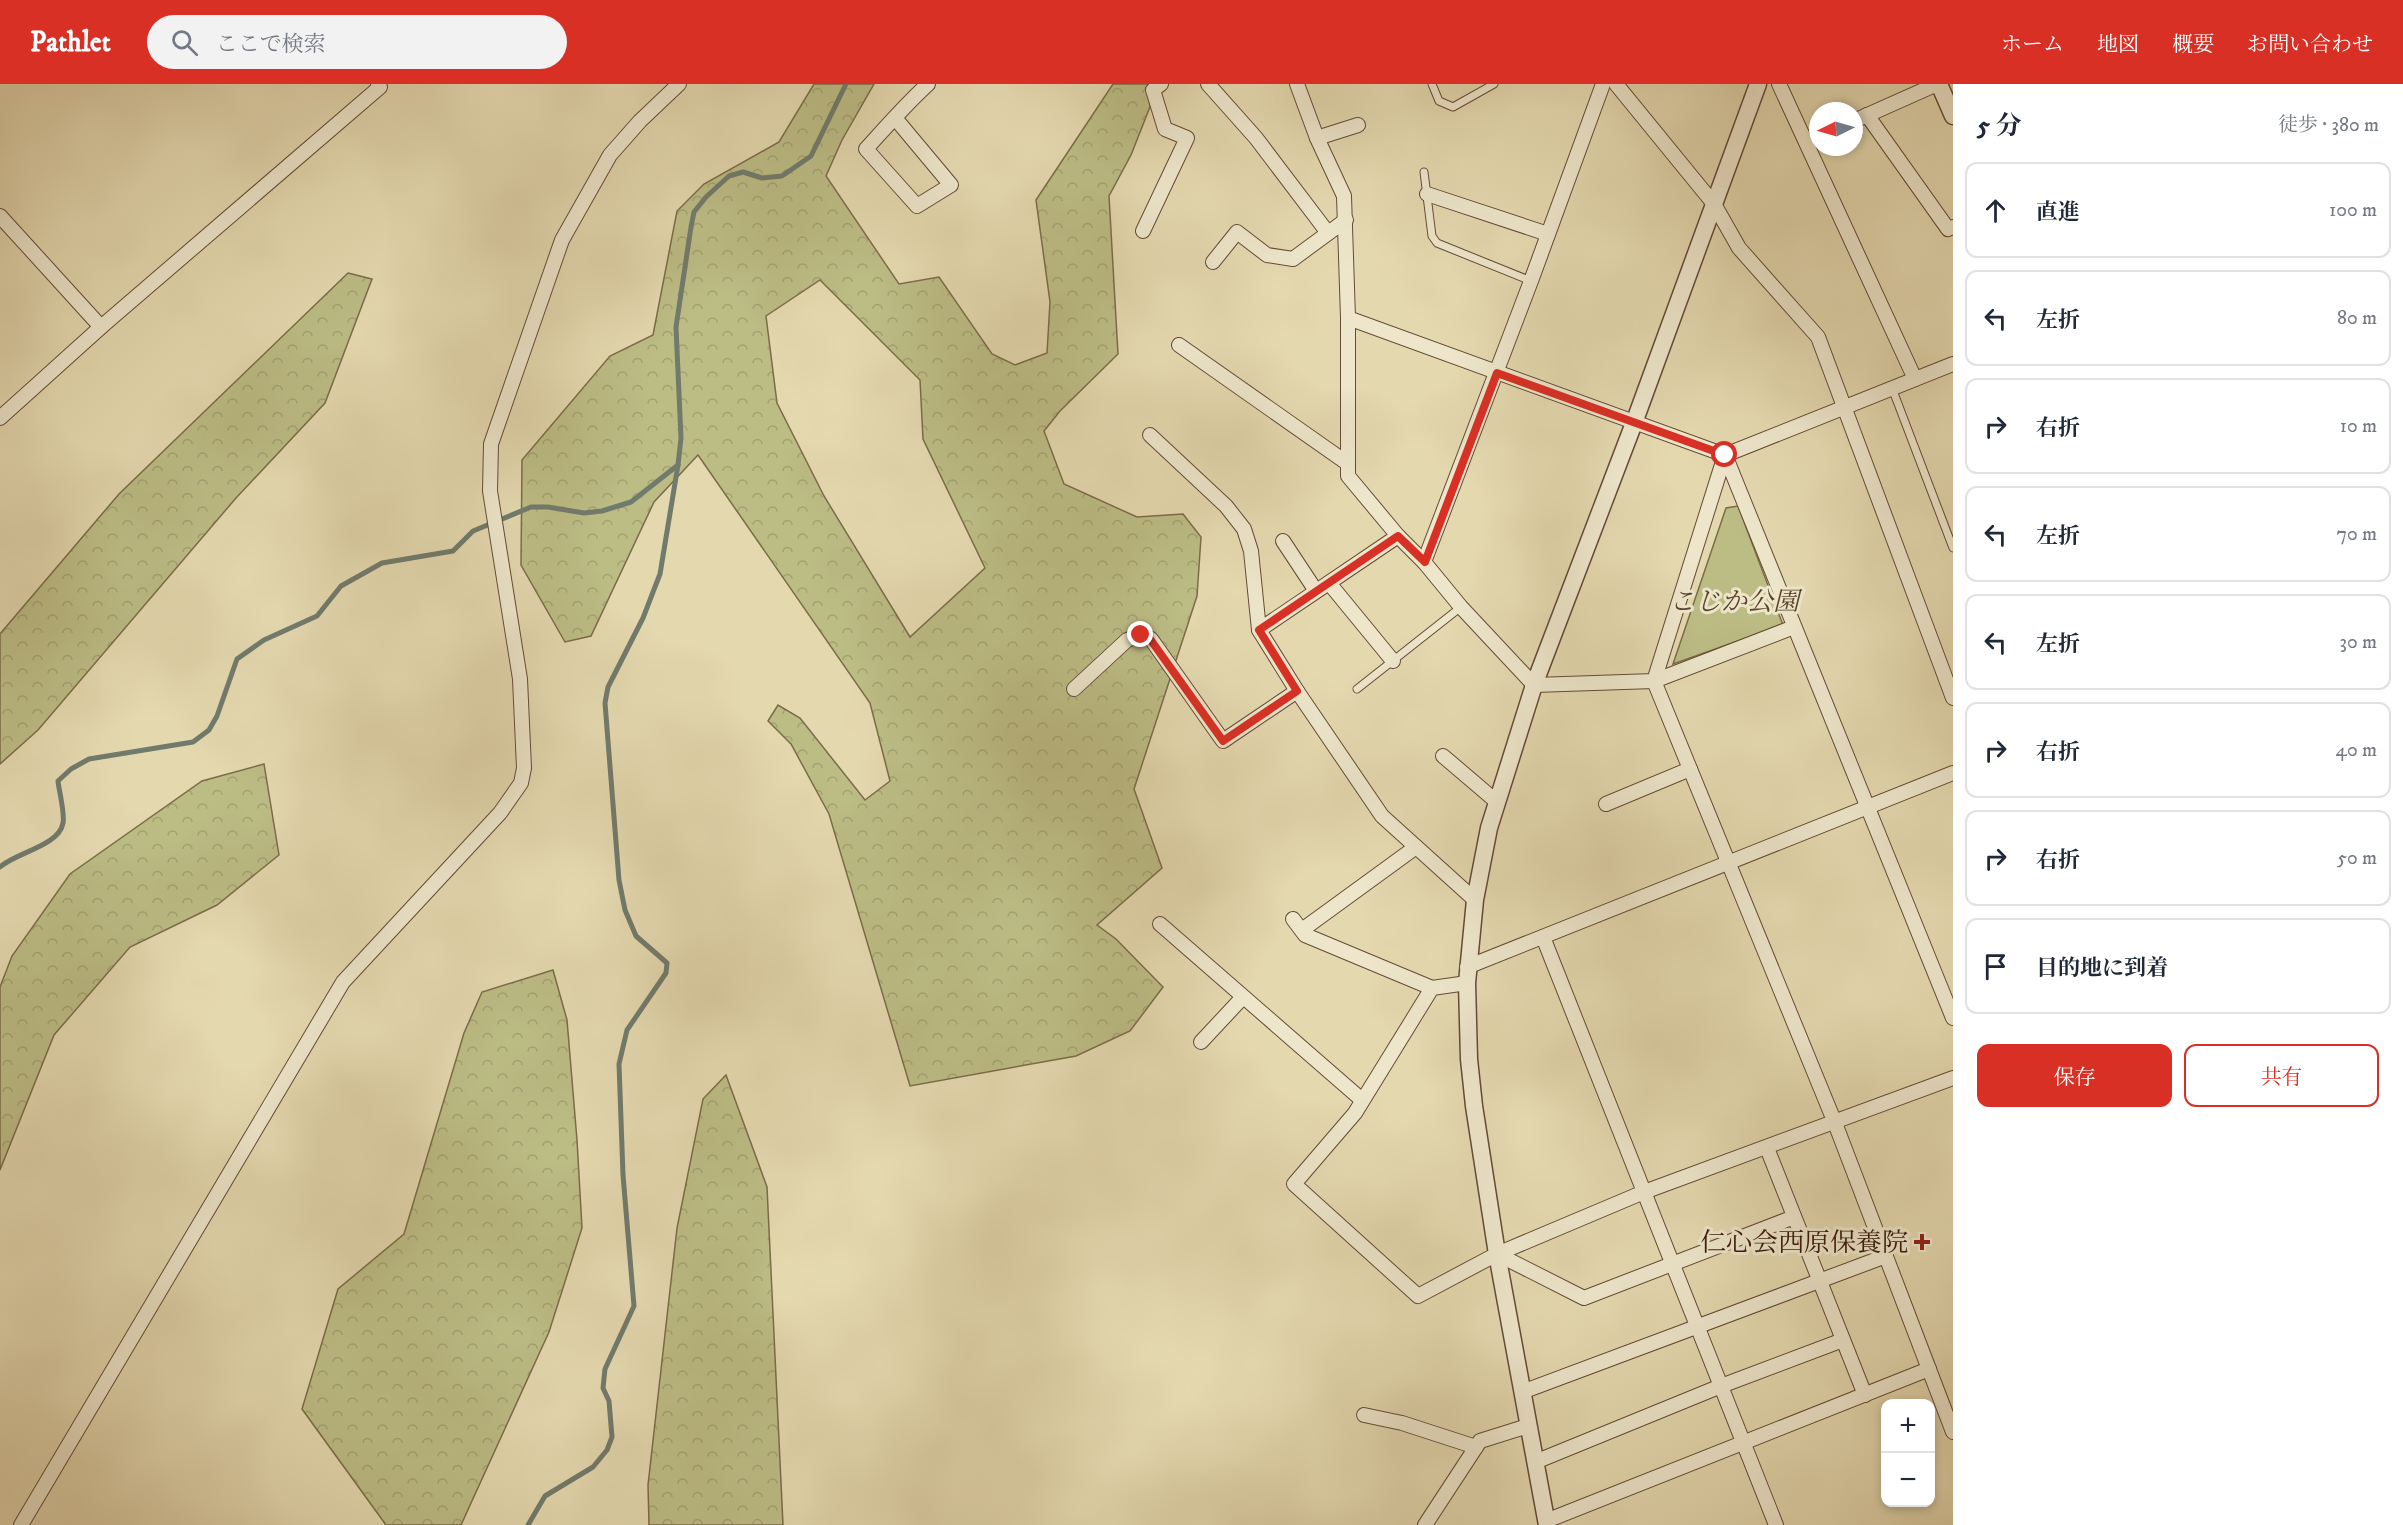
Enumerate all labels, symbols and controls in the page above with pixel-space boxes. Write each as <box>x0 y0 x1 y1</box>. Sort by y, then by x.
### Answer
search box <box>147 15 567 69</box>
text: Pathlet <box>30 25 111 60</box>
icon: search <box>168 26 201 59</box>
text: ここで検索 <box>216 31 326 58</box>
text: ホーム <box>2001 32 2064 58</box>
text: 地図 <box>2097 32 2139 58</box>
text: 概要 <box>2172 32 2214 58</box>
text: お問い合わせ <box>2247 32 2373 58</box>
north arrow <box>1809 102 1863 156</box>
text: 5 分 <box>1977 110 2022 143</box>
text: 徒歩 · 380 m <box>2278 113 2379 138</box>
icon: ahead <box>1979 194 2012 227</box>
text: 100 m <box>2329 198 2377 223</box>
text: 直進 <box>2036 199 2080 226</box>
icon: left <box>1979 302 2012 335</box>
text: 80 m <box>2337 306 2377 331</box>
text: 左折 <box>2036 307 2080 334</box>
icon: right <box>1979 410 2012 443</box>
text: 10 m <box>2340 414 2377 439</box>
text: 右折 <box>2036 415 2080 442</box>
route start <box>1711 441 1737 467</box>
icon: left <box>1979 518 2012 551</box>
text: 70 m <box>2336 522 2377 547</box>
text: 左折 <box>2036 523 2080 550</box>
park label: こじか公園 <box>1669 586 1803 619</box>
route end <box>1127 621 1153 647</box>
icon: left <box>1979 626 2012 659</box>
text: 30 m <box>2339 630 2377 655</box>
text: 左折 <box>2036 631 2080 658</box>
icon: right <box>1979 734 2012 767</box>
text: 40 m <box>2335 738 2377 763</box>
text: 右折 <box>2036 739 2080 766</box>
icon: right <box>1979 842 2012 875</box>
text: 50 m <box>2337 846 2377 871</box>
text: 右折 <box>2036 847 2080 874</box>
icon: arrive <box>1979 950 2012 983</box>
text: 目的地に到着 <box>2036 955 2168 982</box>
button: 保存 <box>1977 1044 2172 1107</box>
button: 共有 <box>2184 1044 2379 1107</box>
place label: 仁心会西原保養院 <box>1700 1227 1908 1260</box>
marker: 仁心会西原保養院 <box>1913 1233 1931 1251</box>
map controls <box>1881 1399 1935 1507</box>
button: + <box>1881 1399 1935 1453</box>
button: − <box>1881 1453 1935 1507</box>

